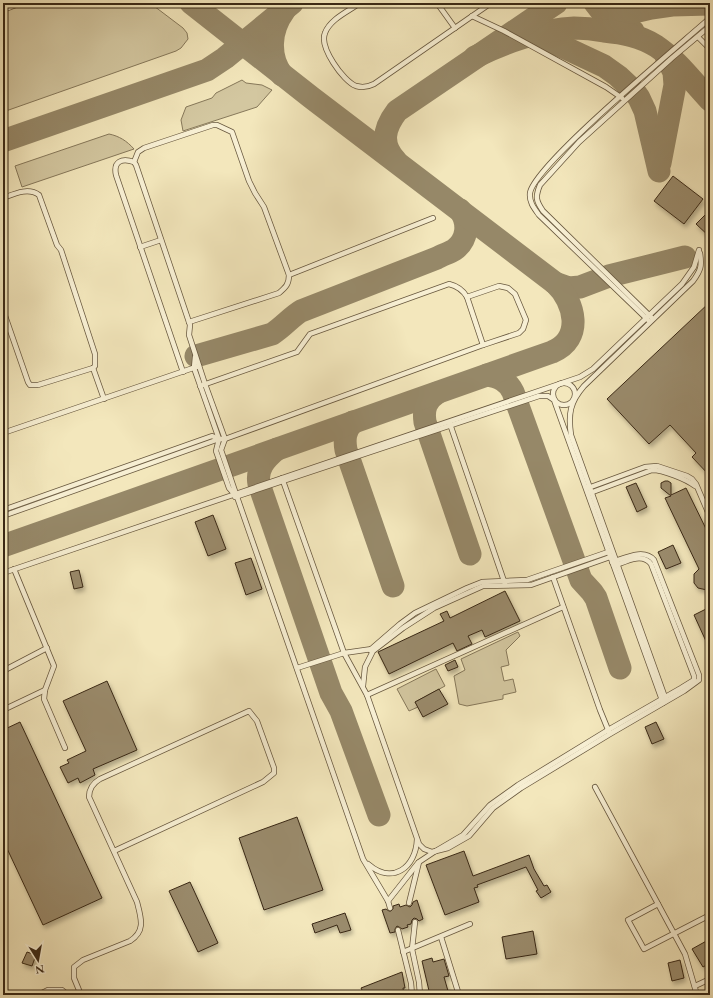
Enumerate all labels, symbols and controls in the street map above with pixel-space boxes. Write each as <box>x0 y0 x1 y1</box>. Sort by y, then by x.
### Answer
north arrow <box>18 940 58 980</box>
text: N <box>34 962 46 978</box>

